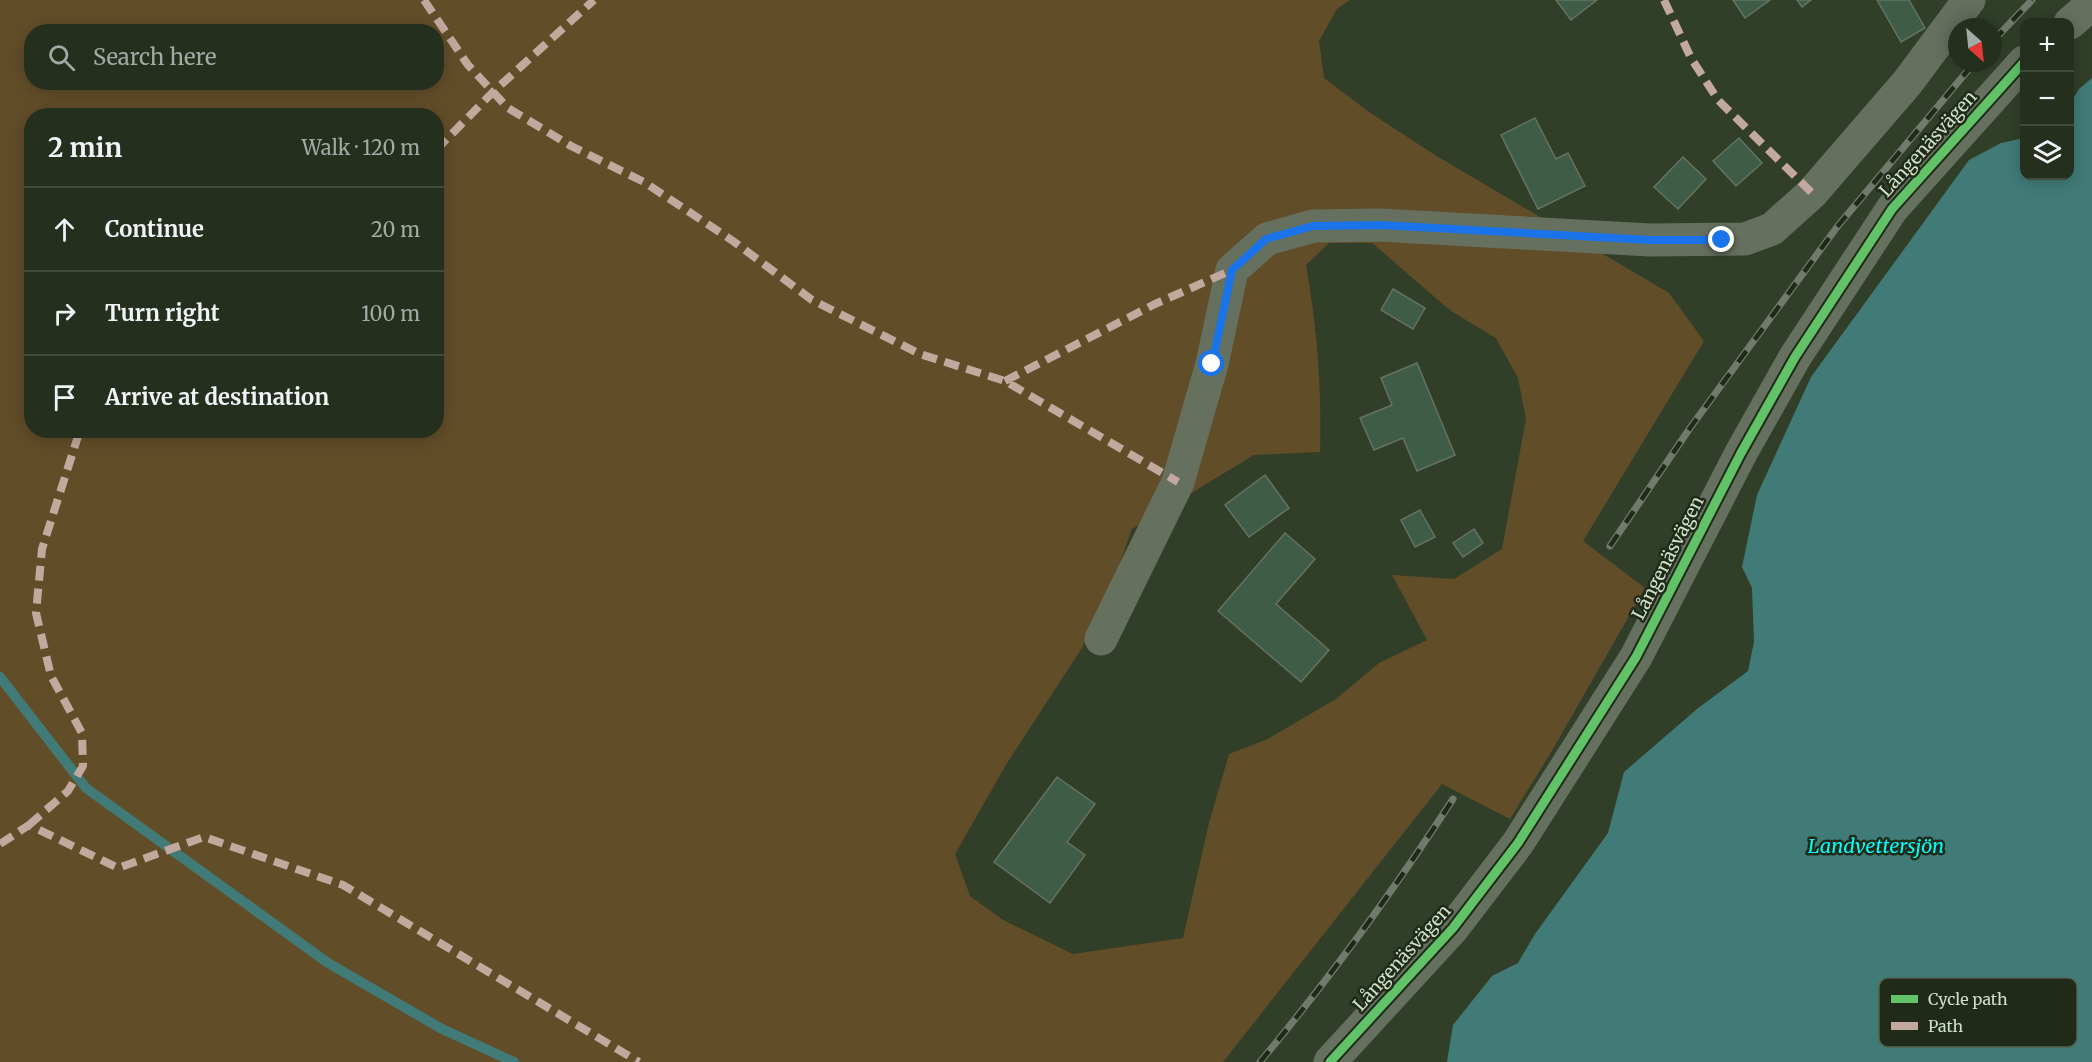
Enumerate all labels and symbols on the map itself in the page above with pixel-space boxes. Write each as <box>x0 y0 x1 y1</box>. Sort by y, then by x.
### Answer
north arrow <box>1948 18 2002 72</box>
street label: Långenäsvägen <box>1874 86 1982 202</box>
route end <box>1708 226 1734 252</box>
route start <box>1198 350 1224 376</box>
street label: Långenäsvägen <box>1627 492 1709 623</box>
water label: Landvettersjön <box>1808 833 1944 858</box>
street label: Långenäsvägen <box>1348 900 1456 1016</box>
legend <box>1879 978 2077 1047</box>
text: Cycle path <box>1928 989 2008 1009</box>
text: Path <box>1928 1016 1964 1036</box>

